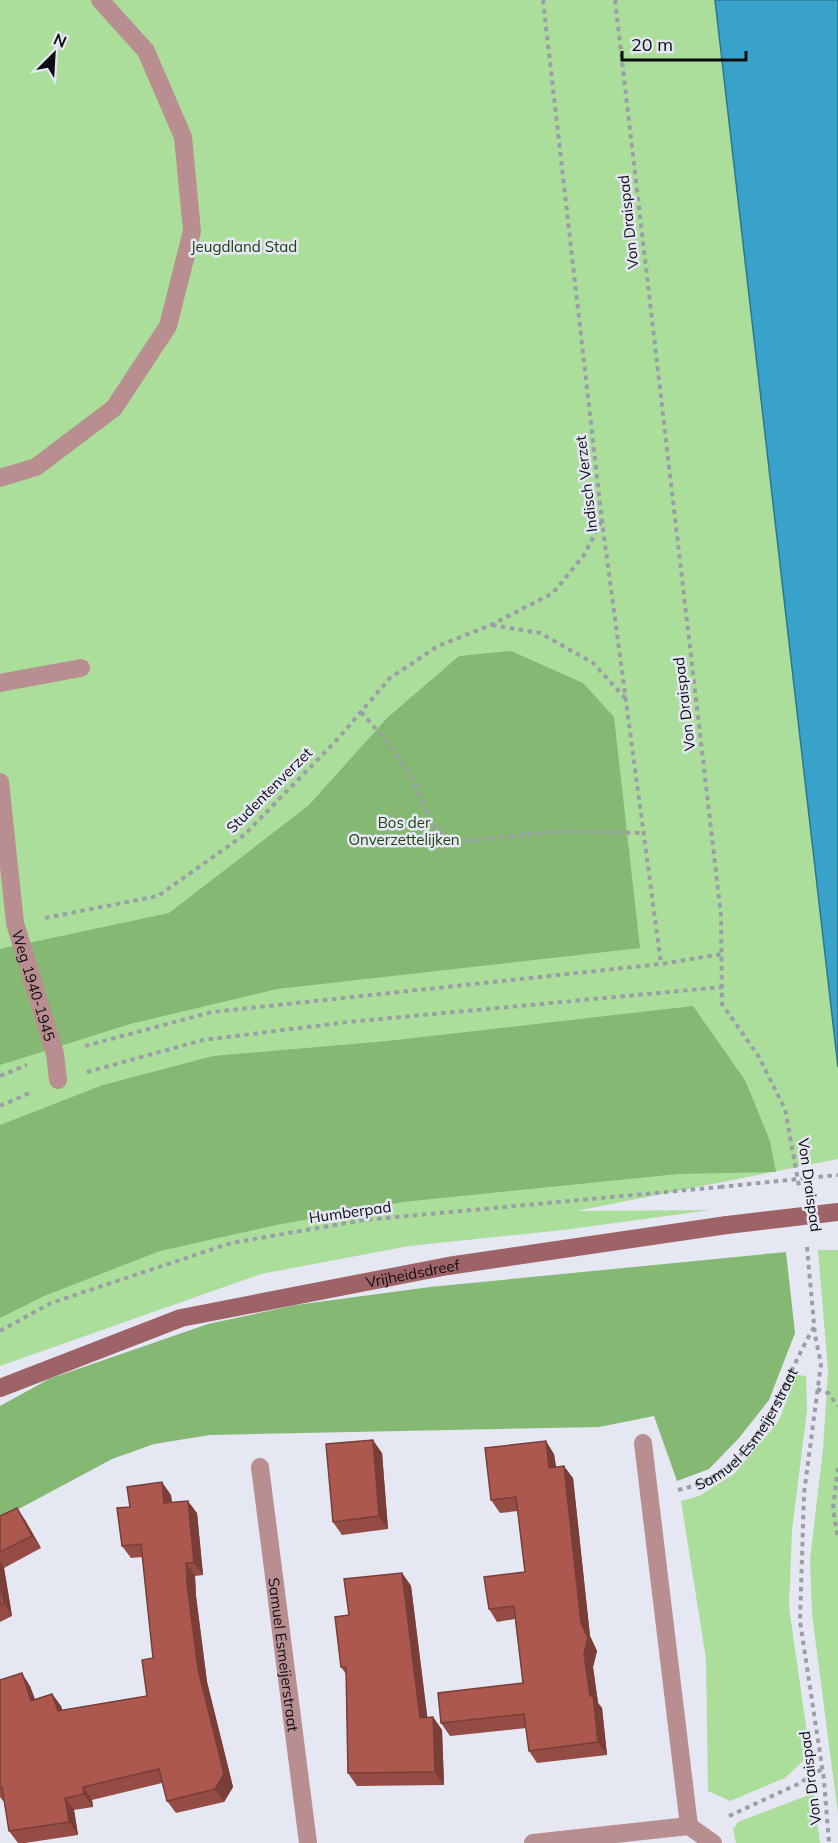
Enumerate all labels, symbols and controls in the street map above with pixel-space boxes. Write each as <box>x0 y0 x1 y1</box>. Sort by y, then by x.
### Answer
north arrow <box>24 24 84 84</box>
scale bar <box>622 24 746 62</box>
text: N <box>51 29 70 52</box>
text: 20 m <box>631 33 673 56</box>
street label: Von Draispad <box>614 174 642 270</box>
park label: Jeugdland Stad <box>191 237 297 256</box>
street label: Indisch Verzet <box>571 435 601 533</box>
street label: Von Draispad <box>669 656 699 752</box>
street label: Studentenverzet <box>222 743 316 837</box>
park label: Bos der Onverzettelijken <box>348 813 460 849</box>
street label: Weg 1940-1945 <box>8 927 60 1043</box>
street label: Von Draispad <box>794 1137 826 1233</box>
street label: Humberpad <box>308 1197 392 1227</box>
street label: Vrijheidsdreef <box>364 1255 462 1291</box>
street label: Samuel Esmeijerstraat <box>692 1365 801 1494</box>
street label: Samuel Esmeijerstraat <box>265 1576 303 1733</box>
street label: Von Draispad <box>795 1730 825 1826</box>

